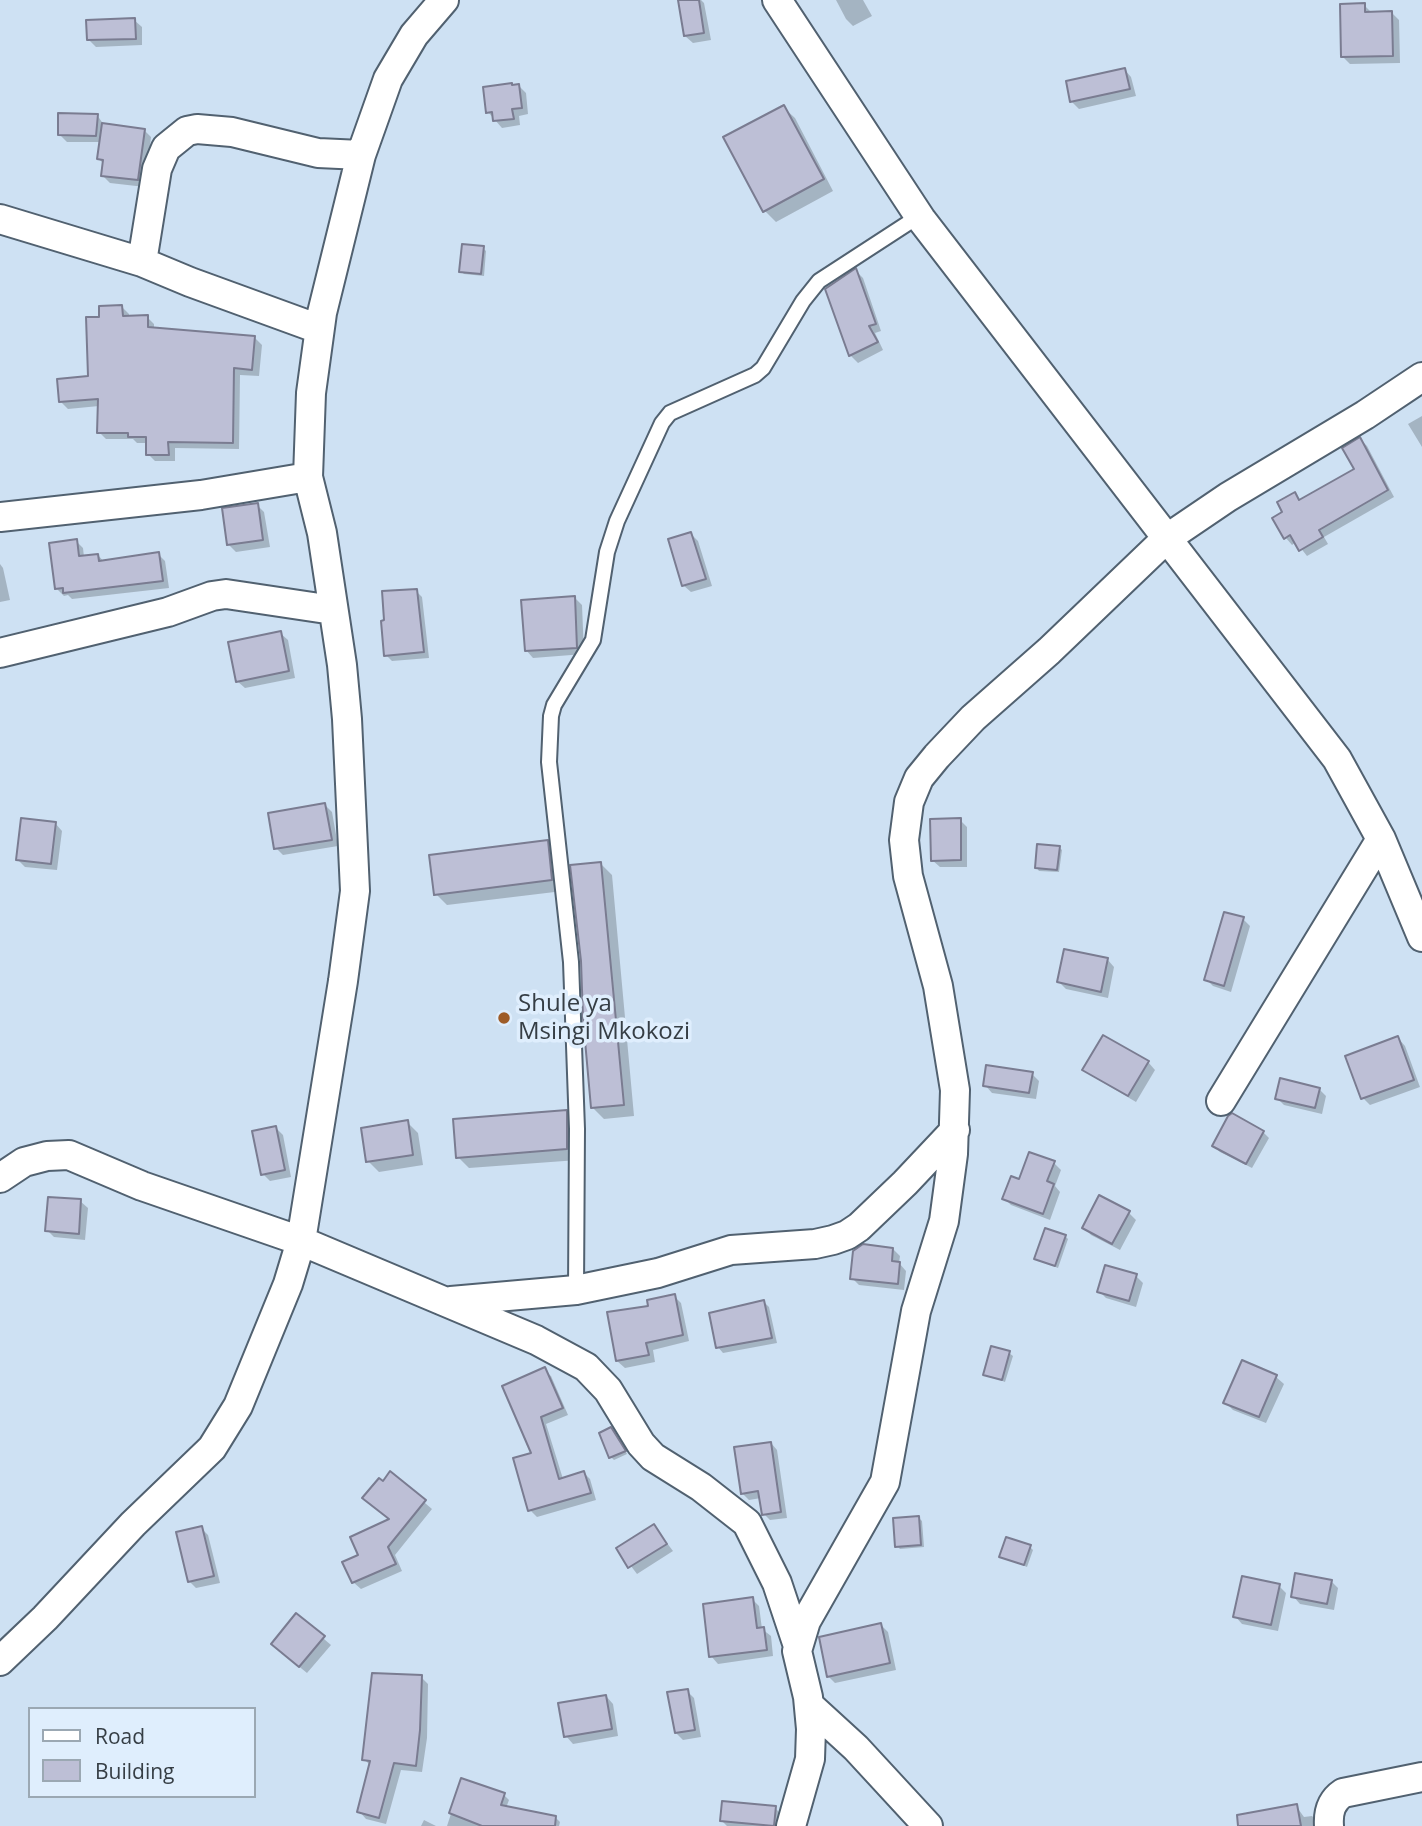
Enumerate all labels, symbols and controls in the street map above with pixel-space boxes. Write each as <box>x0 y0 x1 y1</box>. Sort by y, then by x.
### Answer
place label: Shule ya Msingi Mkokozi <box>518 990 690 1046</box>
marker: Shule ya Msingi Mkokozi <box>496 1010 512 1026</box>
legend <box>28 1707 256 1798</box>
text: Road <box>95 1722 145 1750</box>
text: Building <box>95 1757 174 1785</box>

